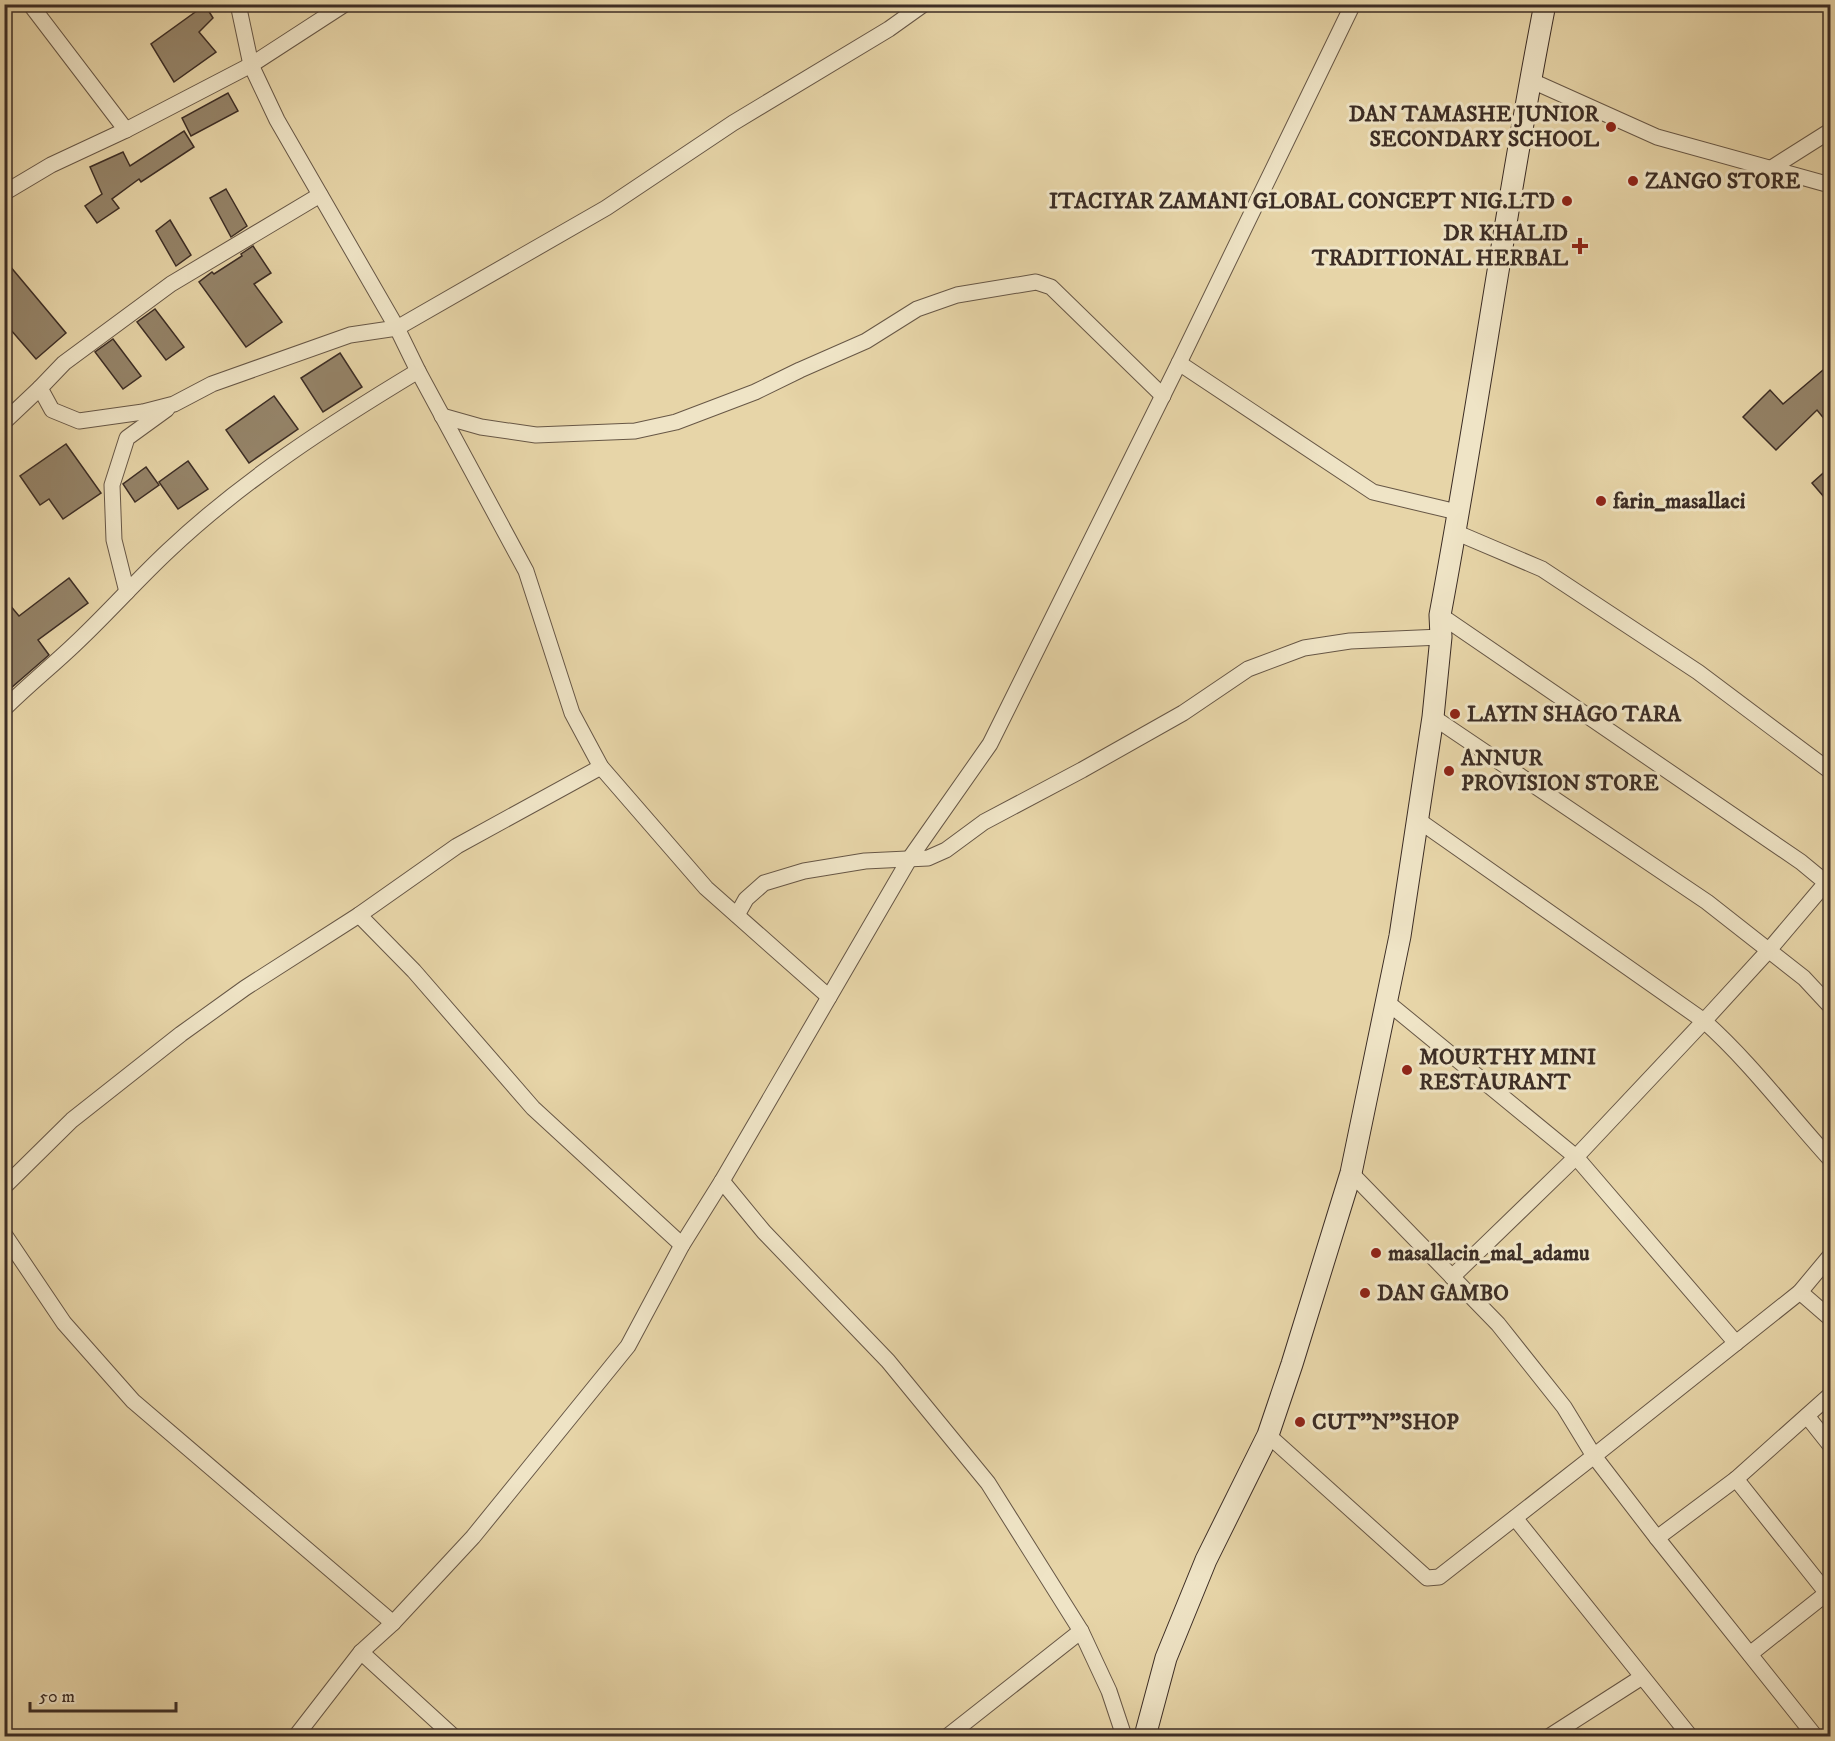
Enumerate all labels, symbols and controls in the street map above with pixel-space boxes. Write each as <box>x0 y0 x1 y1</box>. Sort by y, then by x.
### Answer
place label: DAN TAMASHE JUNIOR SECONDARY SCHOOL <box>1349 101 1599 153</box>
marker: DAN TAMASHE JUNIOR SECONDARY SCHOOL <box>1604 120 1618 134</box>
place label: ZANGO STORE <box>1645 168 1801 195</box>
marker: ZANGO STORE <box>1626 174 1640 188</box>
place label: ITACIYAR ZAMANI GLOBAL CONCEPT NIG.LTD <box>1049 188 1555 215</box>
marker: ITACIYAR ZAMANI GLOBAL CONCEPT NIG.LTD <box>1560 194 1574 208</box>
place label: DR KHALID TRADITIONAL HERBAL <box>1311 220 1568 272</box>
marker: DR KHALID TRADITIONAL HERBAL <box>1573 239 1587 253</box>
place label: farin_masallaci <box>1612 488 1746 515</box>
marker: farin_masallaci <box>1594 494 1608 508</box>
place label: LAYIN SHAGO TARA <box>1467 701 1682 728</box>
marker: LAYIN SHAGO TARA <box>1448 707 1462 721</box>
place label: ANNUR PROVISION STORE <box>1460 745 1659 797</box>
marker: ANNUR PROVISION STORE <box>1442 764 1456 778</box>
place label: MOURTHY MINI RESTAURANT <box>1419 1044 1596 1096</box>
marker: MOURTHY MINI RESTAURANT <box>1400 1063 1414 1077</box>
place label: masallacin_mal_adamu <box>1388 1240 1590 1267</box>
marker: masallacin_mal_adamu <box>1369 1246 1383 1260</box>
place label: DAN GAMBO <box>1377 1280 1509 1307</box>
marker: DAN GAMBO <box>1358 1286 1372 1300</box>
place label: CUT''N''SHOP <box>1312 1409 1459 1436</box>
marker: CUT''N''SHOP <box>1293 1415 1307 1429</box>
scale bar <box>30 1675 176 1713</box>
text: 50 m <box>39 1686 75 1708</box>

